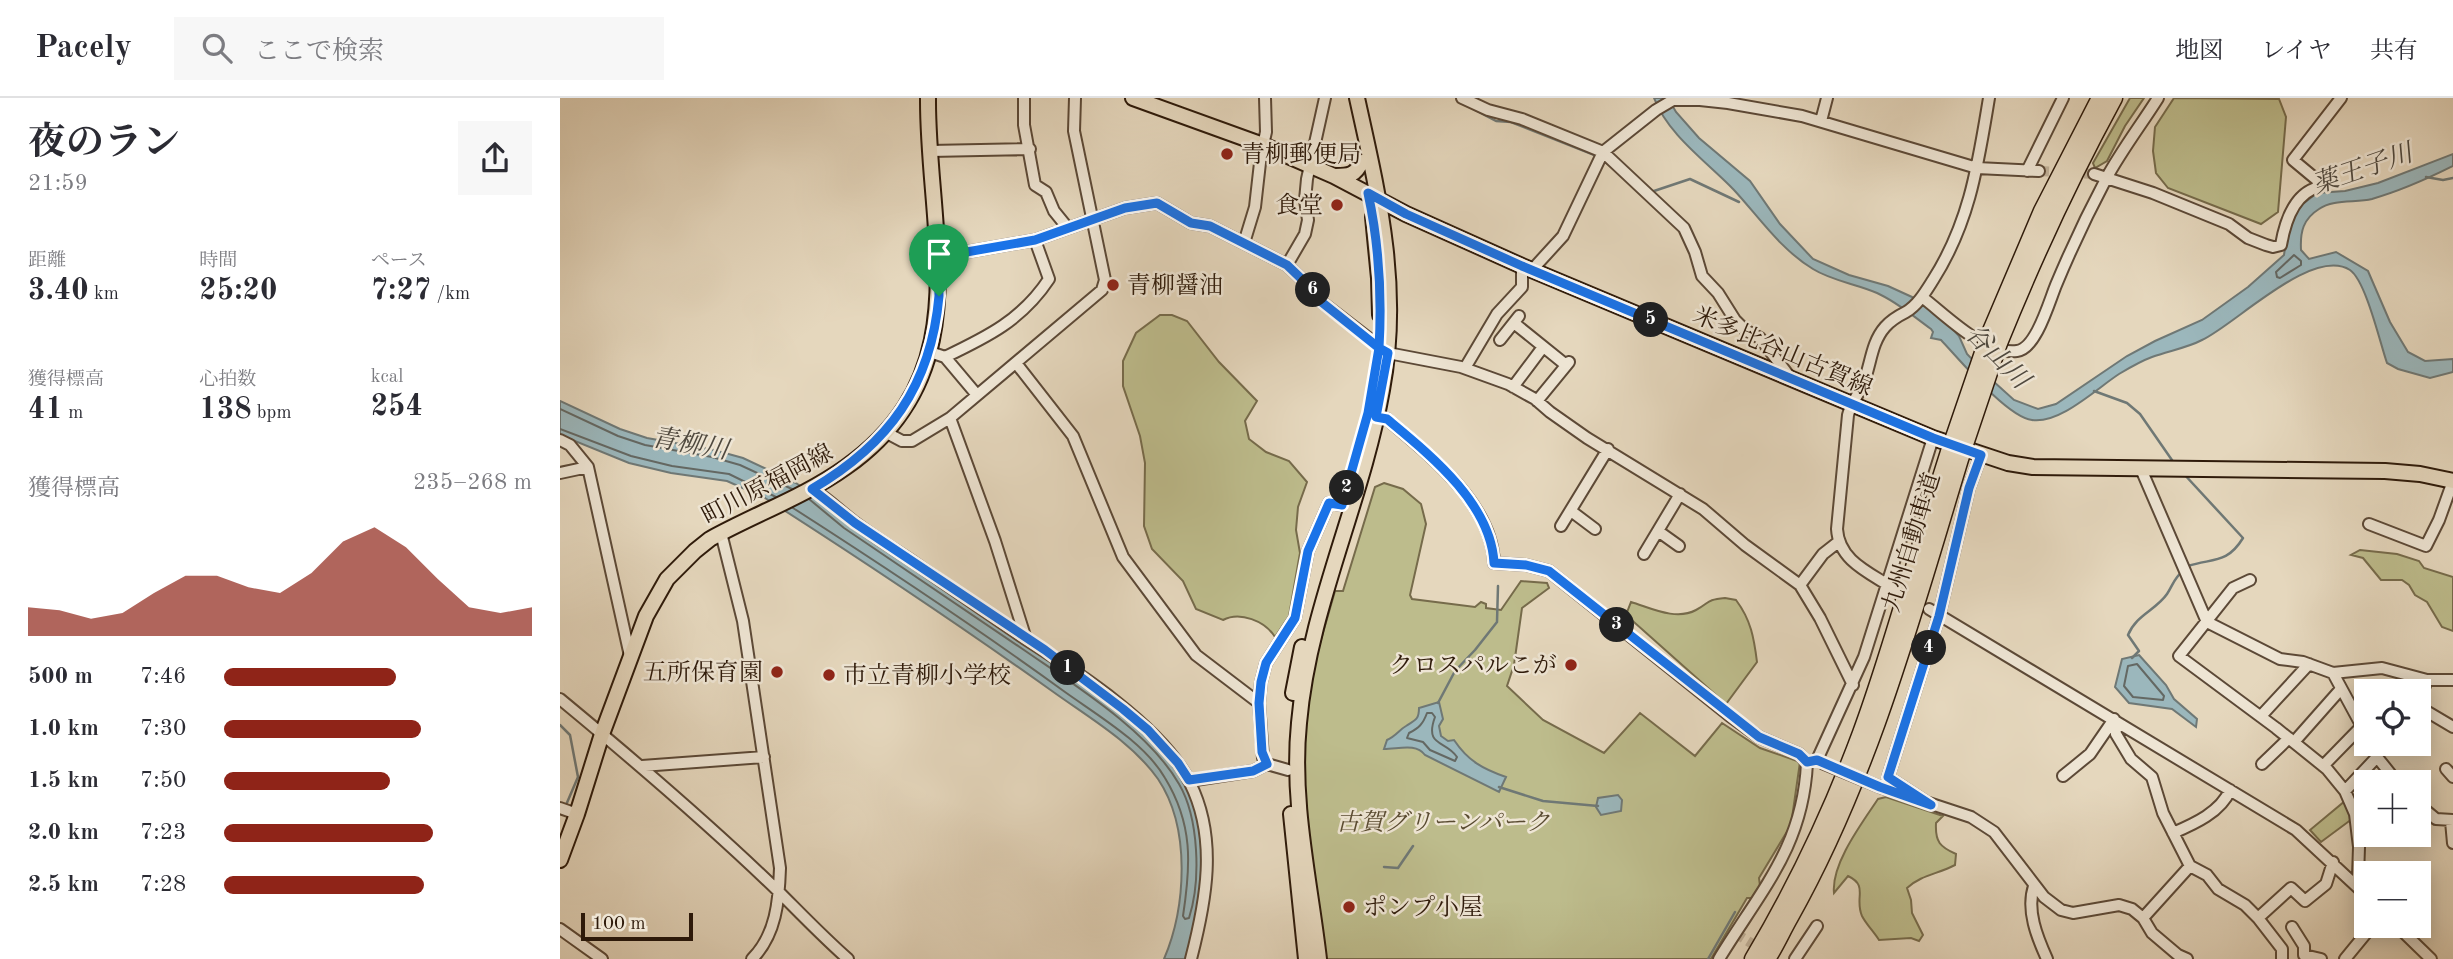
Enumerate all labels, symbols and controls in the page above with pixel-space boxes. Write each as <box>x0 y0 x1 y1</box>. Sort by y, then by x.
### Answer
search box <box>174 17 664 80</box>
icon: search <box>198 29 236 67</box>
text: Pacely <box>35 32 132 65</box>
text: ここで検索 <box>254 39 384 65</box>
text: 地図 <box>2175 40 2223 64</box>
text: レイヤ <box>2261 40 2332 64</box>
text: 共有 <box>2370 40 2418 64</box>
button: share <box>458 121 532 195</box>
text: 夜のラン <box>28 125 180 163</box>
water label: 薬王子川 <box>2309 138 2419 199</box>
place label: 青柳郵便局 <box>1241 141 1361 168</box>
marker: 青柳郵便局 <box>1219 146 1235 162</box>
text: 21:59 <box>28 172 88 195</box>
place label: 食堂 <box>1275 192 1323 219</box>
marker: 食堂 <box>1329 197 1345 213</box>
pin <box>909 224 969 296</box>
icon: arrive <box>920 235 958 273</box>
text: 距離 <box>28 252 66 271</box>
text: 時間 <box>199 252 237 271</box>
text: ペース <box>371 252 427 271</box>
place label: 青柳醤油 <box>1127 272 1223 299</box>
pin: 6 <box>1296 272 1330 308</box>
text: 3.40 <box>28 276 89 306</box>
text: 25:20 <box>199 276 277 306</box>
text: 7:27 <box>371 276 431 306</box>
marker: 青柳醤油 <box>1105 277 1121 293</box>
text: 6 <box>1307 280 1318 299</box>
text: km <box>89 285 119 304</box>
text: /km <box>431 285 470 304</box>
pin: 5 <box>1634 302 1668 338</box>
street label: 米多比谷山古賀線 <box>1689 302 1876 401</box>
text: 5 <box>1645 310 1656 329</box>
water label: 谷山川 <box>1960 319 2037 396</box>
text: kcal <box>371 368 403 387</box>
text: 獲得標高 <box>28 371 104 390</box>
text: 心拍数 <box>199 371 256 390</box>
text: 254 <box>371 392 423 422</box>
text: 41 <box>28 395 63 425</box>
text: 138 <box>199 395 252 425</box>
text: m <box>63 404 83 423</box>
text: bpm <box>252 404 292 423</box>
water label: 青柳川 <box>649 423 734 465</box>
street label: 町川原福岡線 <box>697 439 837 530</box>
street label: 九州自動車道 <box>1878 469 1945 615</box>
pin: 2 <box>1330 470 1364 506</box>
text: 235–268 m <box>413 471 532 494</box>
text: 獲得標高 <box>28 477 120 500</box>
text: 2 <box>1341 478 1352 497</box>
pin: 3 <box>1600 608 1634 642</box>
text: 3 <box>1611 615 1622 634</box>
pin: 4 <box>1912 630 1946 666</box>
text: 4 <box>1923 638 1934 657</box>
pin: 1 <box>1050 650 1086 686</box>
place label: クロスパルこが <box>1389 654 1557 679</box>
marker: クロスパルこが <box>1563 657 1579 673</box>
text: 1 <box>1062 658 1073 677</box>
place label: 五所保育園 <box>643 659 763 686</box>
place label: 市立青柳小学校 <box>843 662 1011 689</box>
marker: 五所保育園 <box>769 664 785 680</box>
text: 500 m <box>28 665 93 688</box>
text: 7:46 <box>140 665 186 688</box>
marker: 市立青柳小学校 <box>821 667 837 683</box>
map controls <box>2354 679 2431 938</box>
button: locate <box>2354 679 2431 756</box>
text: 1.0 km <box>28 717 99 740</box>
text: 7:30 <box>140 717 186 740</box>
text: 1.5 km <box>28 769 99 792</box>
text: 7:50 <box>140 769 186 792</box>
button: + <box>2354 770 2431 847</box>
park label: 古賀グリーンパーク <box>1336 809 1550 836</box>
text: 2.0 km <box>28 821 99 844</box>
text: 7:23 <box>140 821 186 844</box>
button: − <box>2354 861 2431 938</box>
text: 2.5 km <box>28 873 99 896</box>
text: 7:28 <box>140 873 186 896</box>
place label: ポンプ小屋 <box>1363 895 1483 921</box>
marker: ポンプ小屋 <box>1341 899 1357 915</box>
scale bar <box>581 910 693 942</box>
text: 100 m <box>592 915 645 934</box>

